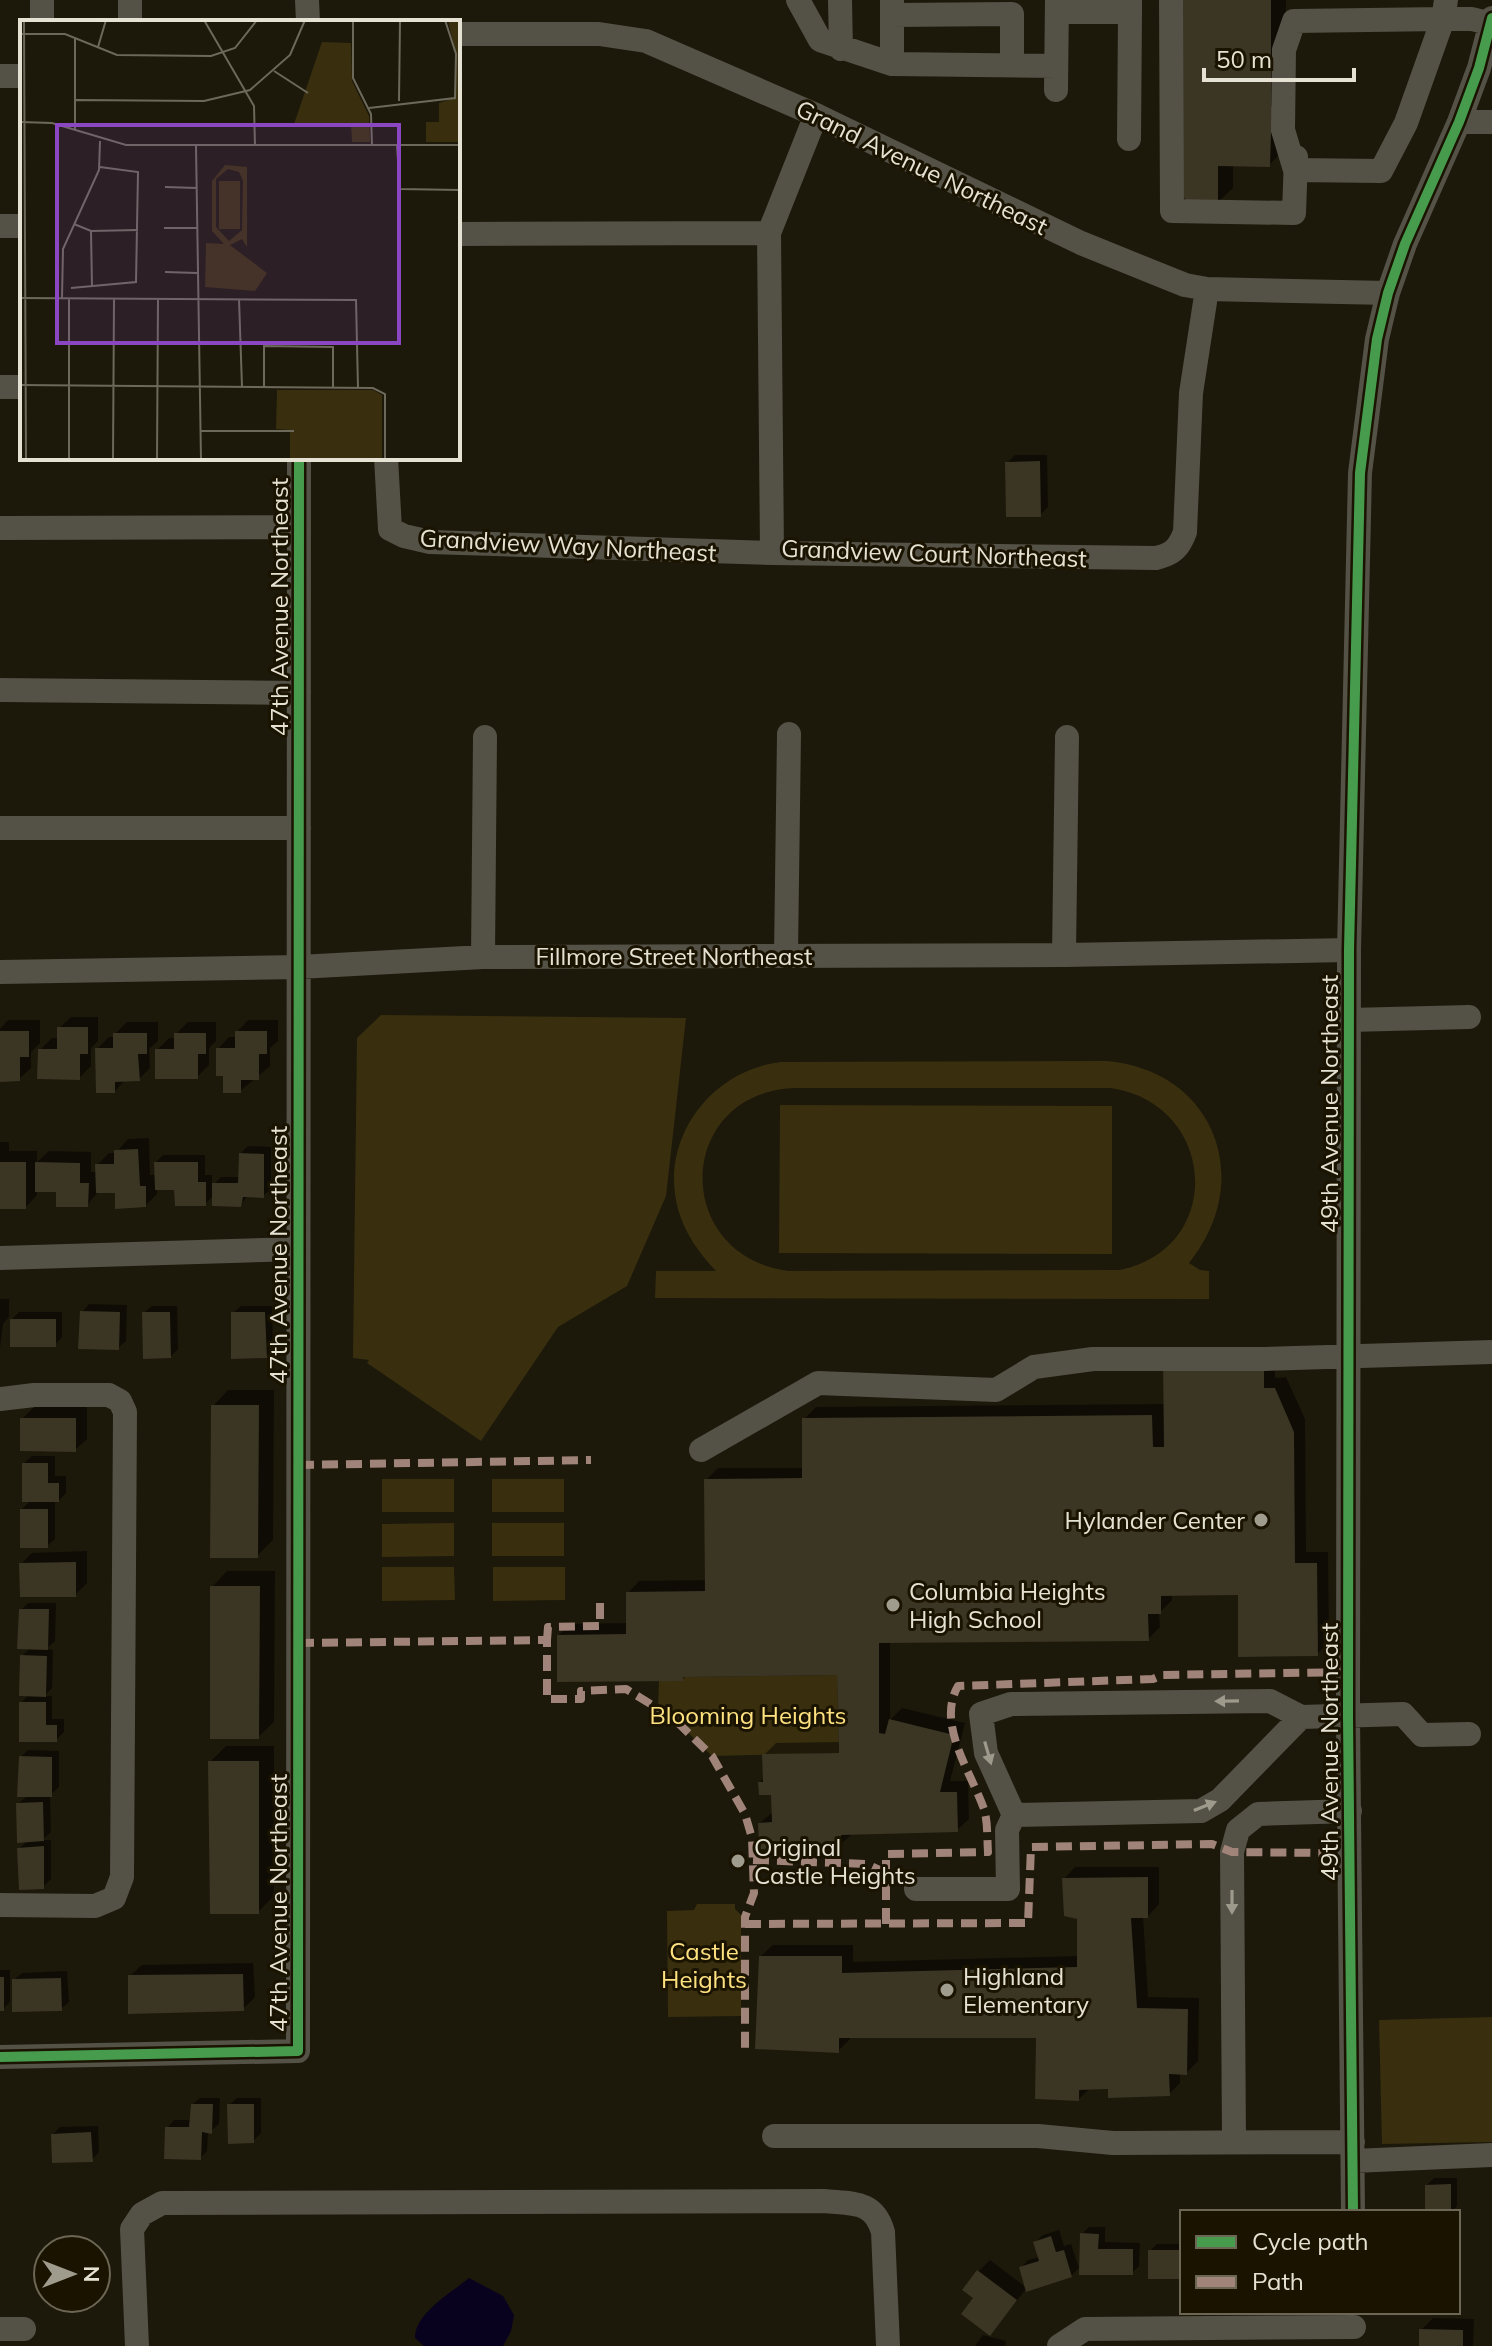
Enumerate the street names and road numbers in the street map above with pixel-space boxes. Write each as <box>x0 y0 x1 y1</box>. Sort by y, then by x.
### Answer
street label: Grand Avenue Northeast <box>791 93 1053 241</box>
street label: 47th Avenue Northeast <box>264 478 294 736</box>
street label: Grandview Way Northeast <box>419 522 717 568</box>
street label: Grandview Court Northeast <box>781 533 1087 573</box>
street label: Fillmore Street Northeast <box>536 941 813 971</box>
street label: 49th Avenue Northeast <box>1314 975 1344 1233</box>
street label: 47th Avenue Northeast <box>263 1126 293 1384</box>
street label: 49th Avenue Northeast <box>1314 1623 1344 1881</box>
street label: 47th Avenue Northeast <box>263 1774 293 2032</box>

